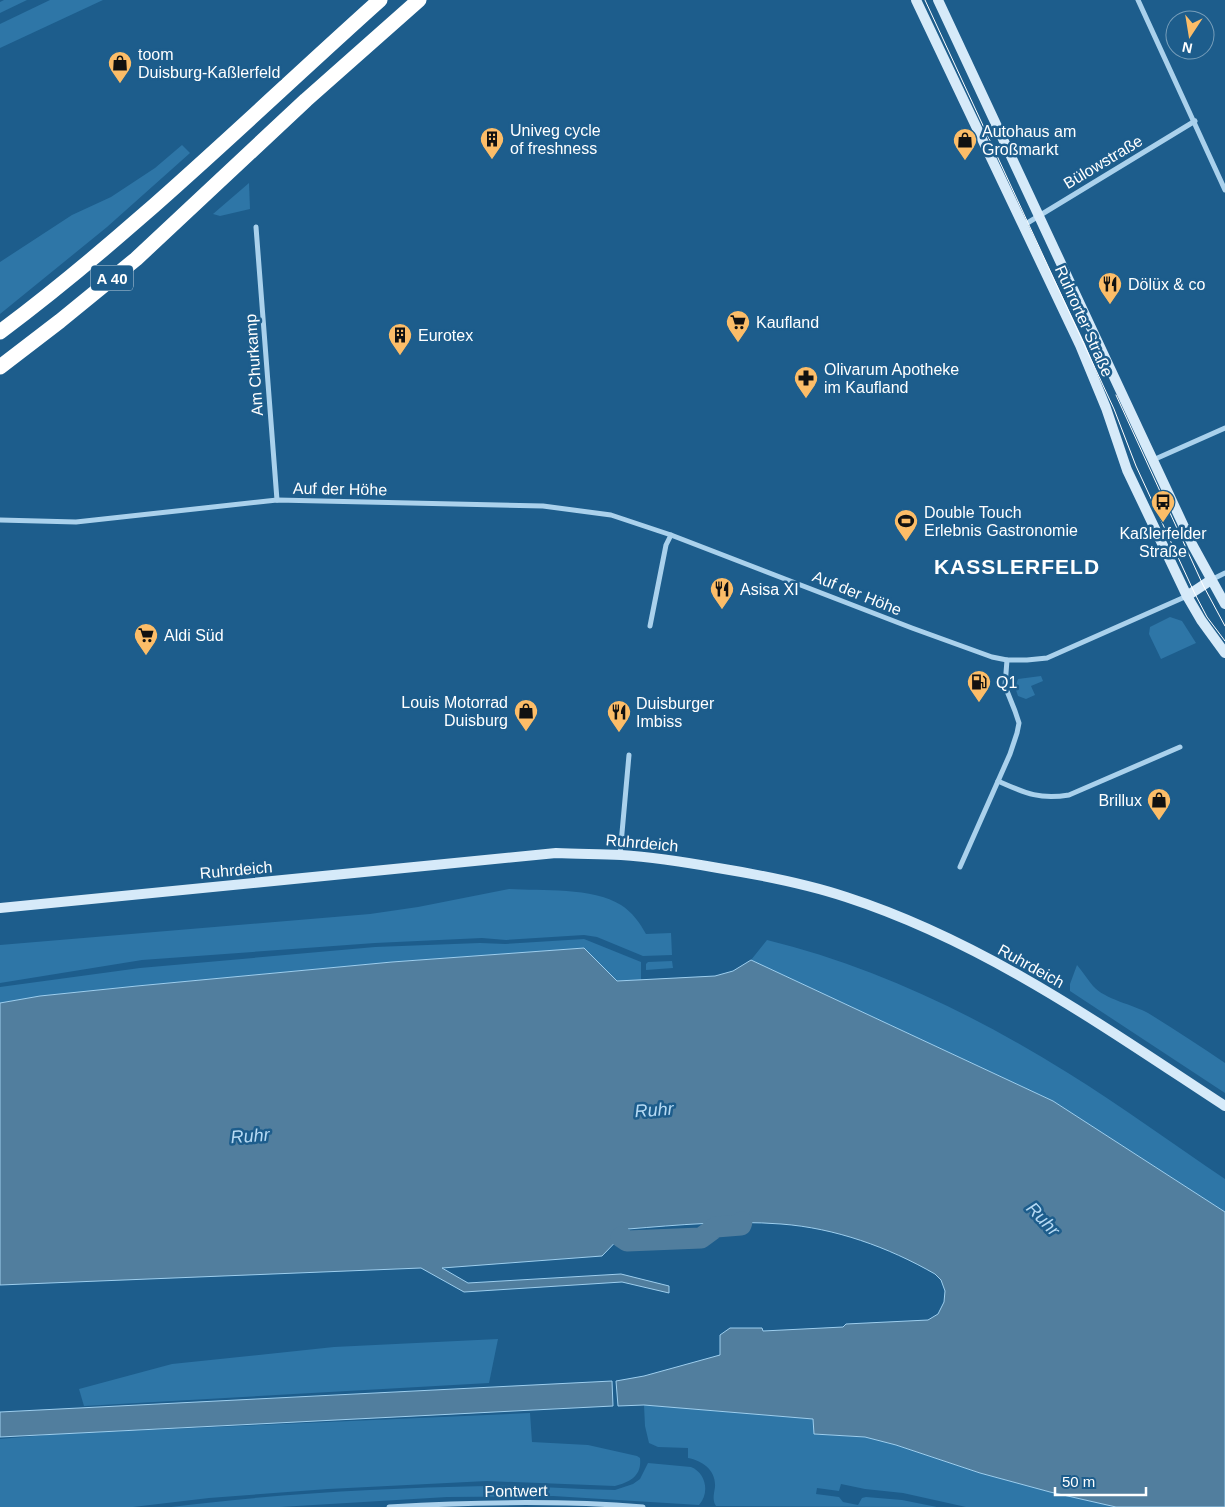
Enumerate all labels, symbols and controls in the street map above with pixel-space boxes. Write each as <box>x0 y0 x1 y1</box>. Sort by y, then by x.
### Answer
north arrow <box>1165 10 1215 60</box>
text: N <box>1181 39 1194 57</box>
place label: toom Duisburg-Kaßlerfeld <box>138 46 280 81</box>
shop icon: toom Duisburg-Kaßlerfeld <box>107 50 133 84</box>
place label: Univeg cycle of freshness <box>510 122 601 157</box>
place label: Autohaus am Großmarkt <box>982 123 1076 158</box>
building icon: Univeg cycle of freshness <box>479 126 505 160</box>
shop icon: Autohaus am Großmarkt <box>952 127 978 161</box>
street label: Bülowstraße <box>1061 132 1146 192</box>
street label: Ruhrorter Straße <box>1052 263 1116 379</box>
road number: A 40 <box>91 266 133 290</box>
restaurant icon: Dölüx & co <box>1097 271 1123 305</box>
place label: Dölüx & co <box>1128 276 1205 293</box>
supermarket icon: Kaufland <box>725 309 751 343</box>
street label: Am Churkamp <box>242 313 266 417</box>
place label: Kaufland <box>756 314 819 331</box>
building icon: Eurotex <box>387 322 413 356</box>
place label: Eurotex <box>418 327 473 344</box>
place label: Olivarum Apotheke im Kaufland <box>824 361 959 396</box>
pharmacy icon: Olivarum Apotheke im Kaufland <box>793 365 819 399</box>
street label: Auf der Höhe <box>293 480 387 498</box>
bus stop icon: Kaßlerfelder Straße <box>1150 489 1176 523</box>
place label: Double Touch Erlebnis Gastronomie <box>924 504 1078 539</box>
sports icon: Double Touch Erlebnis Gastronomie <box>893 508 919 542</box>
place label: Kaßlerfelder Straße <box>1119 525 1207 560</box>
district label: KASSLERFELD <box>934 555 1100 578</box>
street label: Auf der Höhe <box>810 567 904 619</box>
restaurant icon: Asisa XI <box>709 576 735 610</box>
place label: Asisa XI <box>740 581 799 598</box>
supermarket icon: Aldi Süd <box>133 622 159 656</box>
place label: Aldi Süd <box>164 627 224 644</box>
fuel station icon: Q1 <box>966 669 992 703</box>
place label: Q1 <box>996 674 1017 691</box>
place label: Louis Motorrad Duisburg <box>401 694 508 729</box>
place label: Duisburger Imbiss <box>636 695 715 730</box>
shop icon: Louis Motorrad Duisburg <box>513 698 539 732</box>
restaurant icon: Duisburger Imbiss <box>606 699 632 733</box>
shop icon: Brillux <box>1146 787 1172 821</box>
place label: Brillux <box>1098 792 1142 809</box>
street label: Ruhrdeich <box>605 831 679 855</box>
street label: Ruhrdeich <box>199 858 273 882</box>
street label: Ruhrdeich <box>995 941 1067 991</box>
water label: Ruhr <box>634 1099 675 1121</box>
water label: Ruhr <box>230 1125 271 1147</box>
water label: Ruhr <box>1022 1198 1064 1241</box>
scale bar <box>1055 1464 1146 1496</box>
text: 50 m <box>1062 1473 1095 1490</box>
street label: Pontwert <box>484 1482 548 1500</box>

